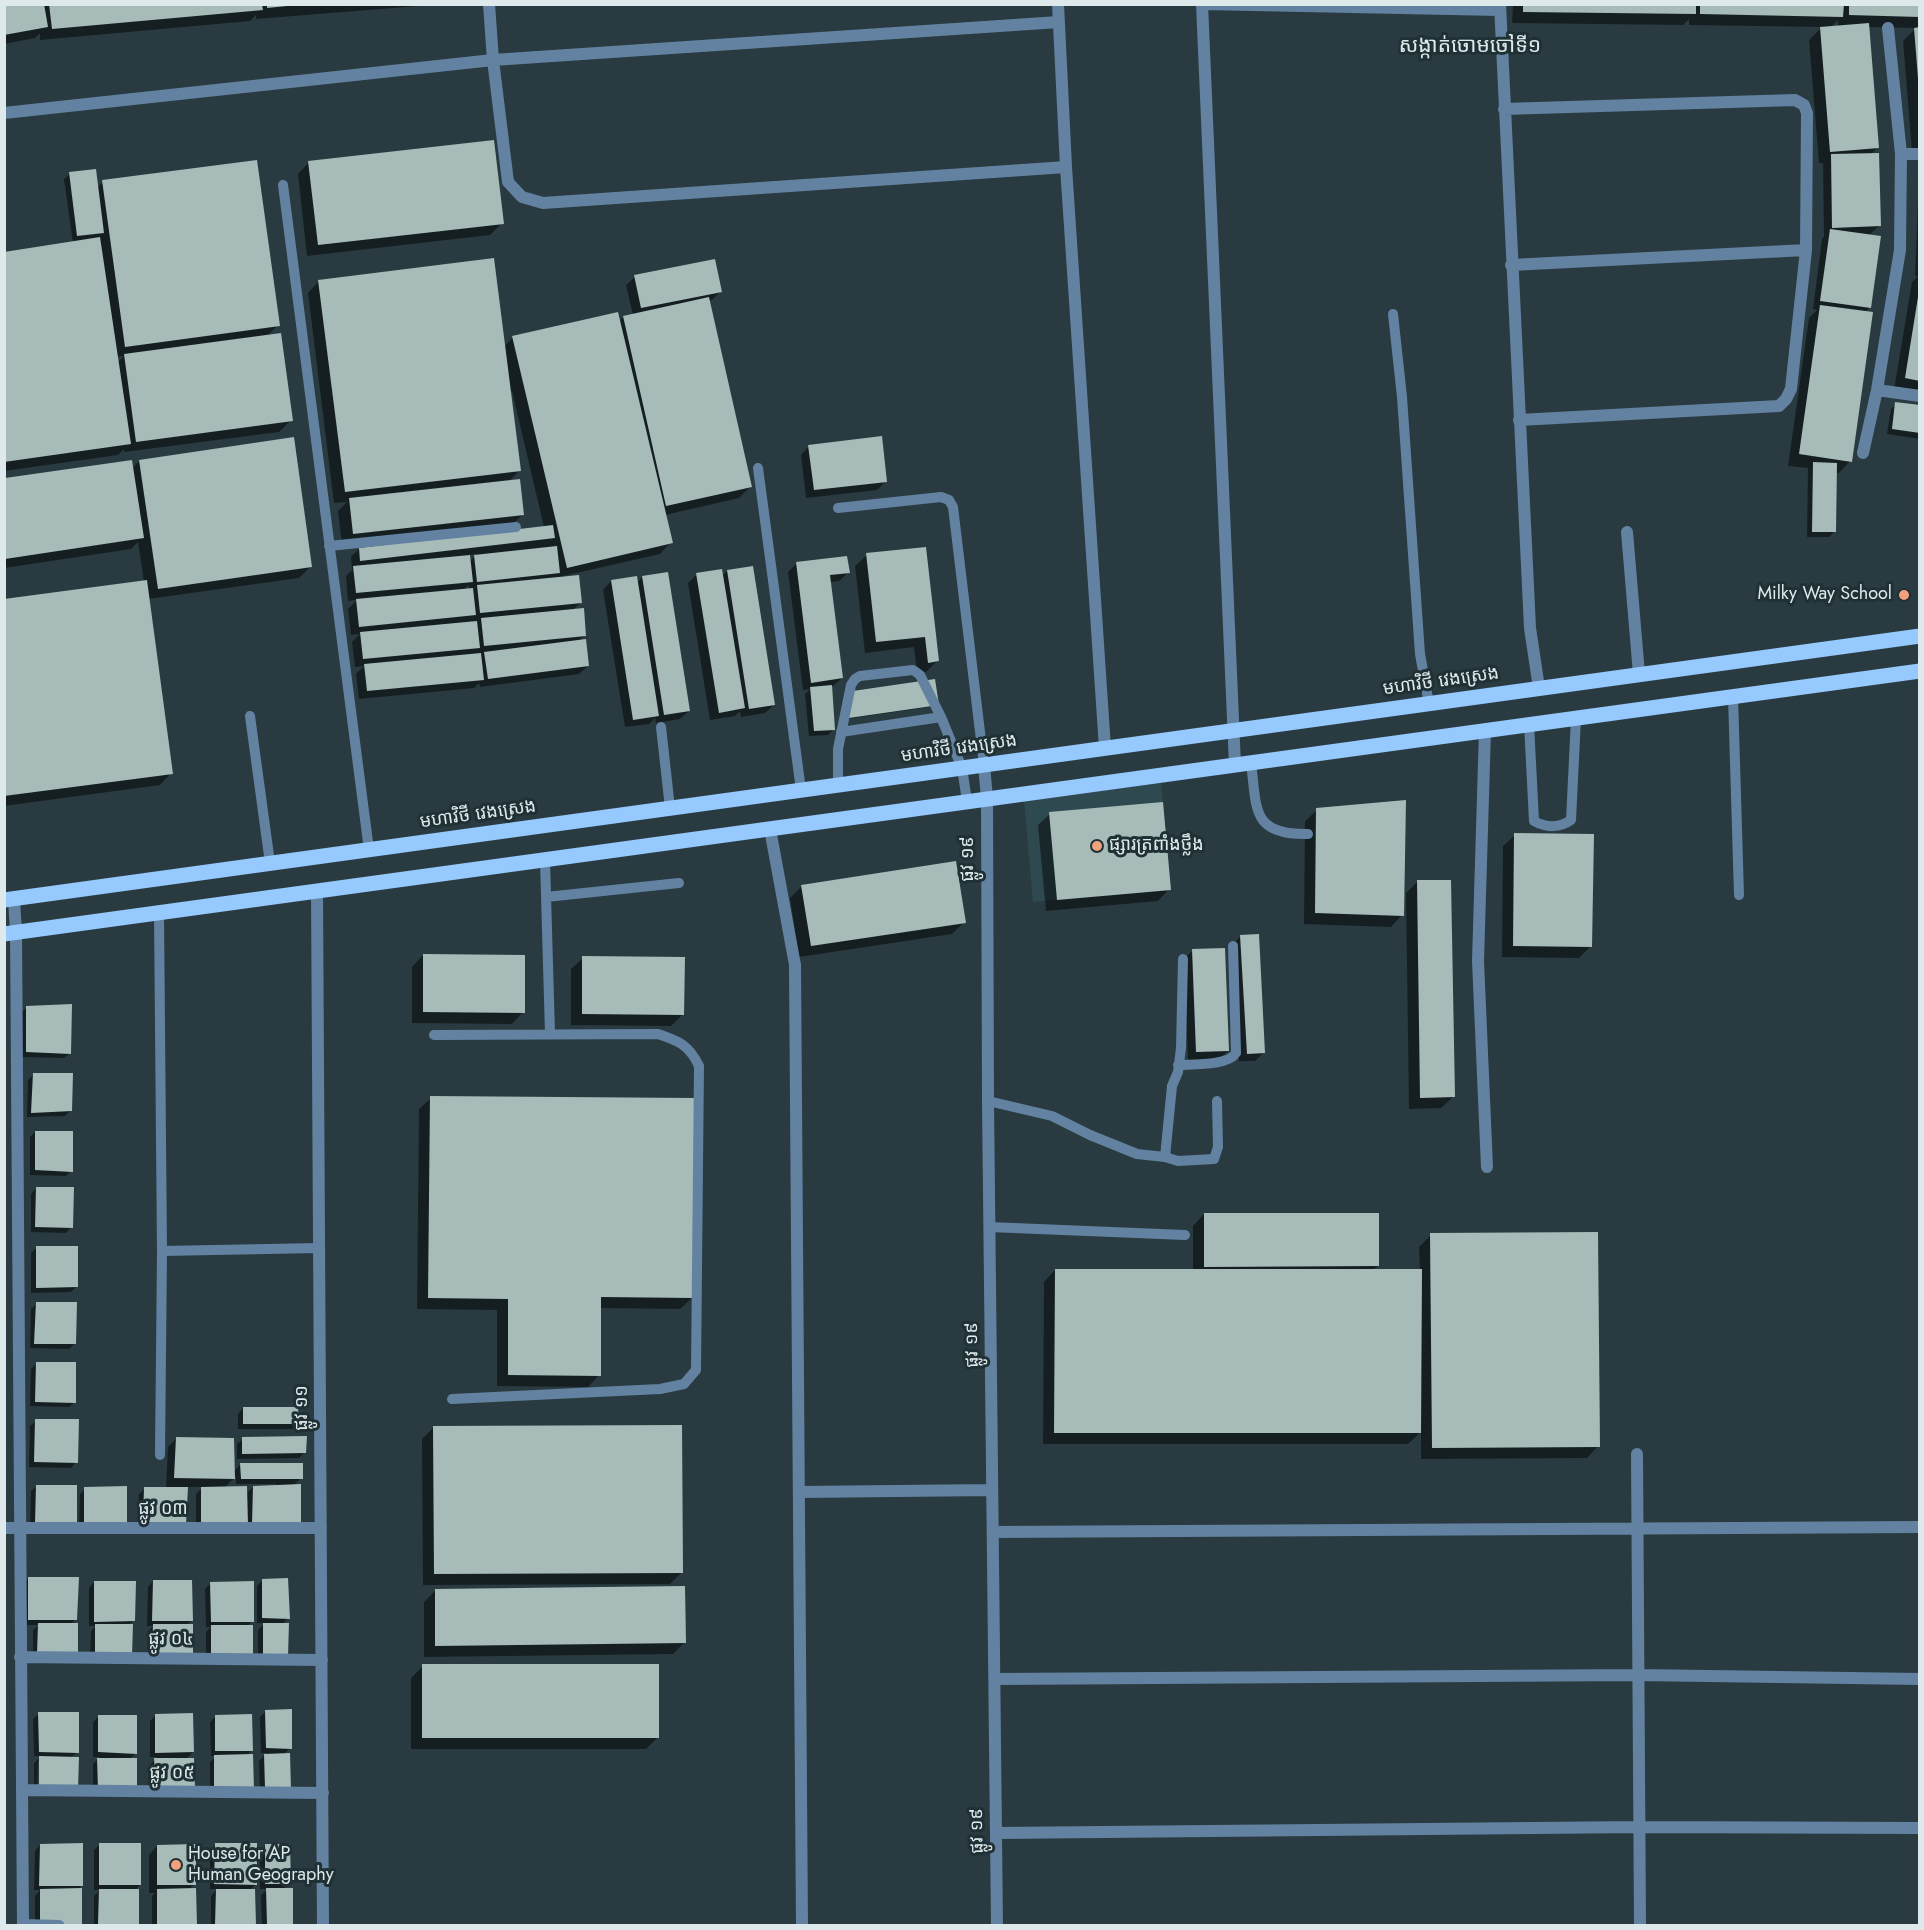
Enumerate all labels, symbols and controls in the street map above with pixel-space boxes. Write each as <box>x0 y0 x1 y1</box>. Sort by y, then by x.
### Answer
district label: សង្កាត់ចោមចៅទី១ <box>1399 34 1541 60</box>
place label: Milky Way School <box>1757 584 1892 606</box>
marker: Milky Way School <box>1897 588 1911 602</box>
street label: មហាវិថី វេងស្រេង <box>1382 663 1500 701</box>
street label: មហាវិថី វេងស្រេង <box>900 730 1018 768</box>
street label: មហាវិថី វេងស្រេង <box>419 796 537 834</box>
place label: ផ្សារត្រពាំងថ្លឹង <box>1109 835 1204 857</box>
street label: ផ្លូវ ១៩ <box>958 836 980 882</box>
marker: ផ្សារត្រពាំងថ្លឹង <box>1090 839 1104 853</box>
street label: ផ្លូវ ១៩ <box>962 1322 984 1368</box>
street label: ផ្លូវ ១១ <box>292 1385 314 1431</box>
street label: ផ្លូវ ០៣ <box>138 1499 188 1521</box>
street label: ផ្លូវ ០៤ <box>148 1629 194 1651</box>
street label: ផ្លូវ ០៥ <box>149 1763 195 1785</box>
street label: ផ្លូវ ១៩ <box>967 1808 989 1854</box>
place label: House for AP Human Geography <box>188 1844 334 1886</box>
marker: House for AP Human Geography <box>169 1858 183 1872</box>

